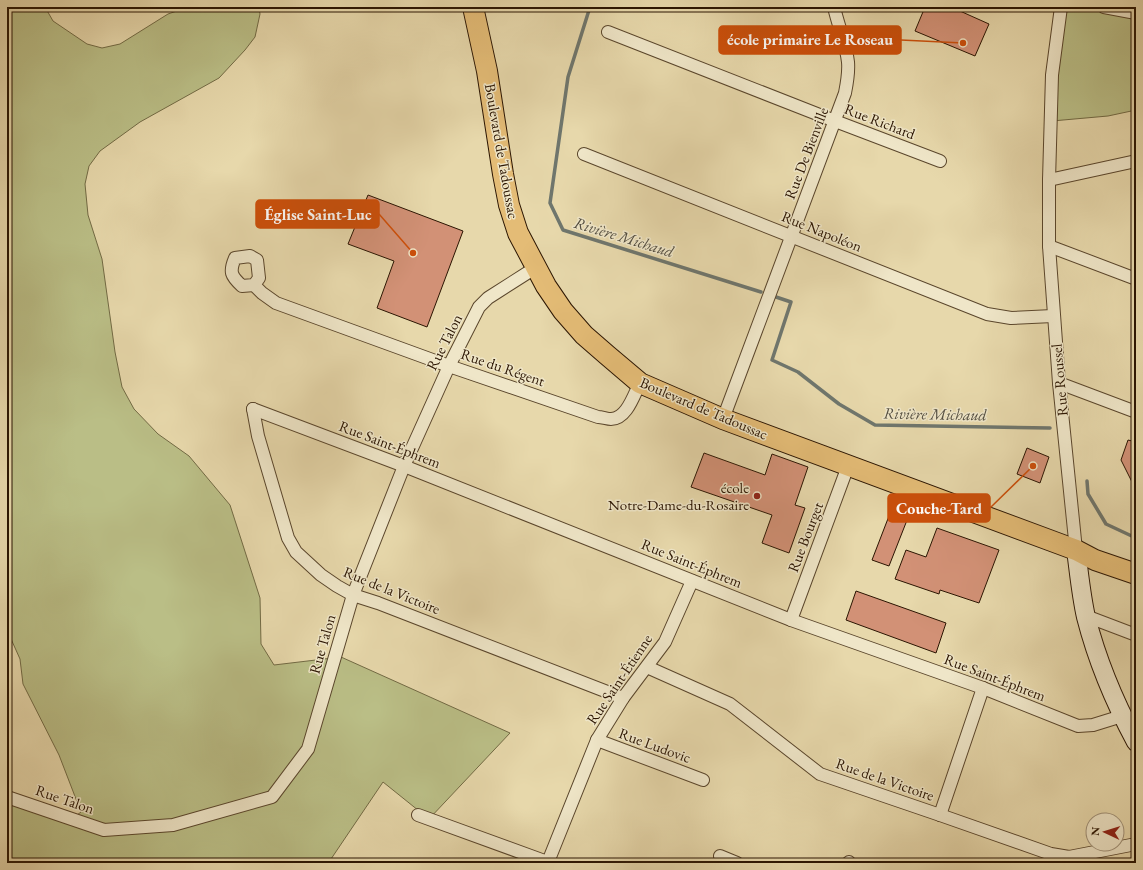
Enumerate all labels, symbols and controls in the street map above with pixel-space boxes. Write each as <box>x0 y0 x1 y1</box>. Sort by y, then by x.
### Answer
callout: école primaire Le Roseau <box>719 26 901 54</box>
text: école primaire Le Roseau <box>727 29 893 50</box>
street label: Boulevard de Tadoussac <box>481 82 523 220</box>
street label: Rue Richard <box>842 99 918 143</box>
street label: Rue De Bienville <box>780 104 832 202</box>
callout: Église Saint-Luc <box>256 200 379 228</box>
text: Église Saint-Luc <box>265 204 372 225</box>
street label: Rue Napoléon <box>779 206 865 256</box>
water label: Rivière Michaud <box>572 212 677 262</box>
street label: Rue Talon <box>422 311 466 373</box>
street label: Rue Roussel <box>1046 343 1072 417</box>
street label: Rue du Régent <box>459 344 548 390</box>
street label: Boulevard de Tadoussac <box>637 372 771 444</box>
water label: Rivière Michaud <box>883 403 988 425</box>
street label: Rue Saint-Éphrem <box>337 416 444 472</box>
place label: école Notre-Dame-du-Rosaire <box>608 478 749 514</box>
marker: école Notre-Dame-du-Rosaire <box>752 491 762 501</box>
callout: Couche-Tard <box>888 494 990 522</box>
text: Couche-Tard <box>896 498 982 519</box>
street label: Rue Bourget <box>783 499 827 575</box>
street label: Rue Saint-Éphrem <box>639 534 746 592</box>
street label: Rue de la Victoire <box>341 562 443 618</box>
street label: Rue Talon <box>304 612 340 676</box>
street label: Rue Saint-Étienne <box>582 630 656 728</box>
street label: Rue Saint-Éphrem <box>942 649 1049 705</box>
street label: Rue Ludovic <box>616 723 694 767</box>
street label: Rue de la Victoire <box>833 753 937 805</box>
street label: Rue Talon <box>33 780 97 818</box>
north arrow <box>1085 812 1125 852</box>
text: N <box>1088 826 1102 836</box>

